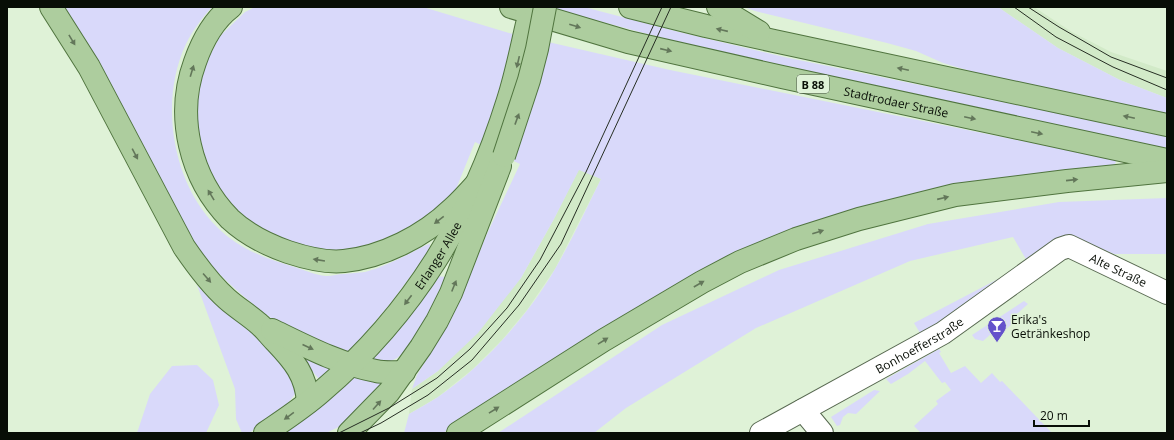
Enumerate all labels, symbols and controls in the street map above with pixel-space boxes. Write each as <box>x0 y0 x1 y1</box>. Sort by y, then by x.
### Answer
one-way arrow <box>569 23 581 29</box>
one-way arrow <box>716 26 728 32</box>
one-way arrow <box>69 34 76 46</box>
one-way arrow <box>659 48 672 54</box>
one-way arrow <box>515 56 521 68</box>
one-way arrow <box>189 64 195 76</box>
one-way arrow <box>897 66 909 72</box>
road number: B 88 <box>797 75 829 93</box>
street label: Stadtrodaer Straße <box>842 82 951 121</box>
one-way arrow <box>514 113 520 125</box>
one-way arrow <box>1123 114 1135 120</box>
one-way arrow <box>964 116 976 122</box>
one-way arrow <box>1031 130 1043 136</box>
one-way arrow <box>132 148 138 160</box>
one-way arrow <box>1066 177 1078 183</box>
one-way arrow <box>208 189 215 201</box>
one-way arrow <box>938 195 950 201</box>
one-way arrow <box>434 215 445 224</box>
street label: Erlanger Allee <box>410 218 465 293</box>
one-way arrow <box>812 229 824 235</box>
street label: Alte Straße <box>1087 249 1150 291</box>
one-way arrow <box>313 256 325 262</box>
one-way arrow <box>203 273 212 284</box>
one-way arrow <box>451 279 457 291</box>
one-way arrow <box>693 280 705 287</box>
one-way arrow <box>404 295 412 306</box>
place label: Erika's Getränkeshop <box>1011 311 1090 342</box>
street label: Bonhoefferstraße <box>872 313 967 377</box>
bar icon: Erika's Getränkeshop <box>986 315 1008 343</box>
one-way arrow <box>598 337 609 344</box>
one-way arrow <box>302 345 314 351</box>
one-way arrow <box>372 400 381 411</box>
scale bar <box>1034 402 1089 428</box>
one-way arrow <box>488 407 500 414</box>
text: 20 m <box>1040 407 1068 424</box>
one-way arrow <box>284 412 295 420</box>

